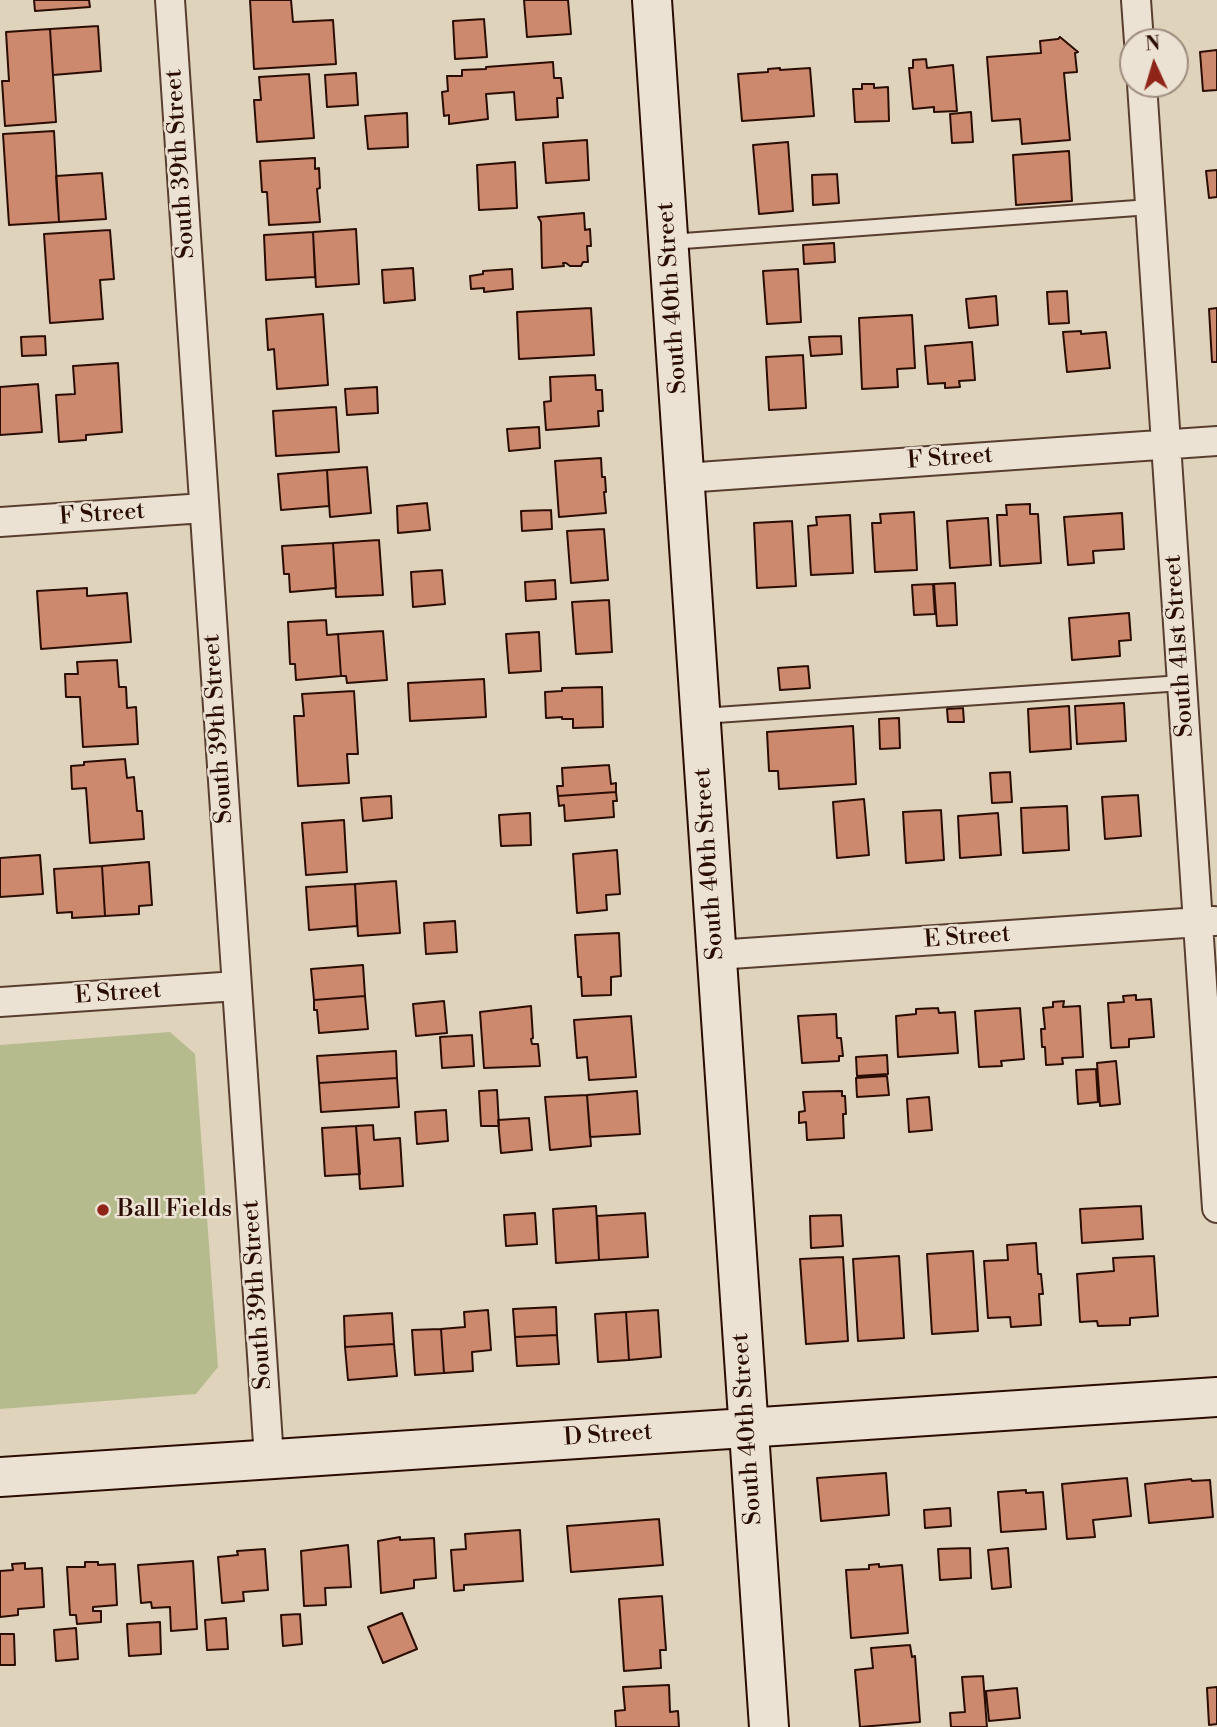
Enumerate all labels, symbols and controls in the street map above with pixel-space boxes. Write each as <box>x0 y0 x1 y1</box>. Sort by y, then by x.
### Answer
north arrow <box>1119 28 1189 98</box>
text: N <box>1144 32 1161 57</box>
street label: South 39th Street <box>160 68 202 260</box>
street label: South 40th Street <box>652 201 694 395</box>
street label: F Street <box>906 442 994 476</box>
street label: F Street <box>58 498 146 532</box>
street label: South 41st Street <box>1159 554 1201 738</box>
street label: South 39th Street <box>198 633 240 825</box>
street label: South 40th Street <box>689 767 731 961</box>
street label: E Street <box>923 921 1011 955</box>
street label: E Street <box>74 977 162 1011</box>
place label: Ball Fields <box>117 1196 232 1224</box>
street label: South 39th Street <box>237 1199 279 1391</box>
marker: Ball Fields <box>95 1202 111 1218</box>
street label: South 40th Street <box>727 1332 769 1526</box>
street label: D Street <box>563 1419 653 1453</box>

